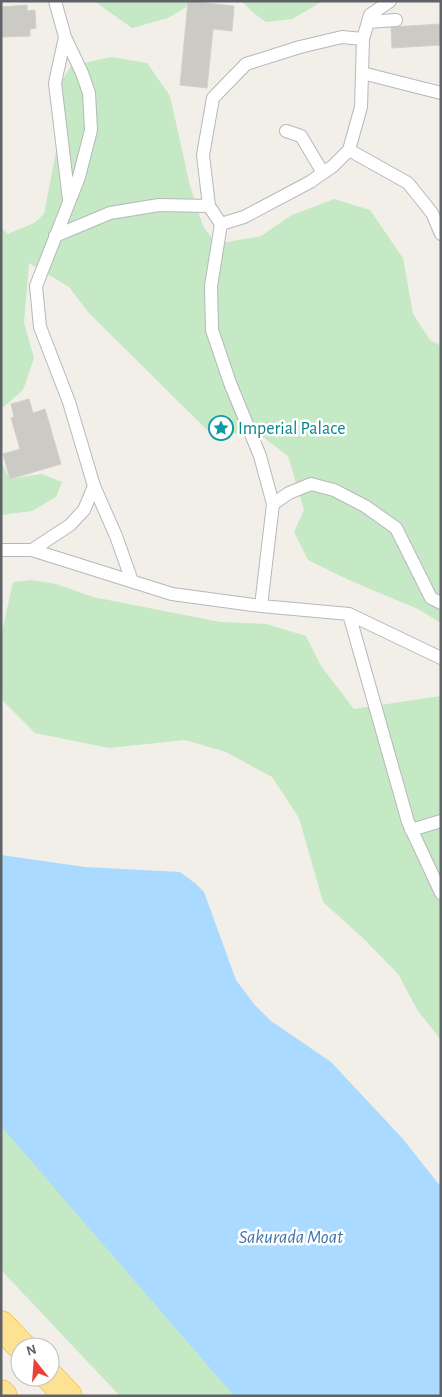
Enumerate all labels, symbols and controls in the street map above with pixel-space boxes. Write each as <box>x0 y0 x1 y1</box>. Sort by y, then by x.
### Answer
place icon: Imperial Palace <box>208 415 234 441</box>
place label: Imperial Palace <box>238 420 346 438</box>
water label: Sakurada Moat <box>239 1228 344 1247</box>
north arrow <box>10 1337 60 1387</box>
text: N <box>25 1342 38 1359</box>

